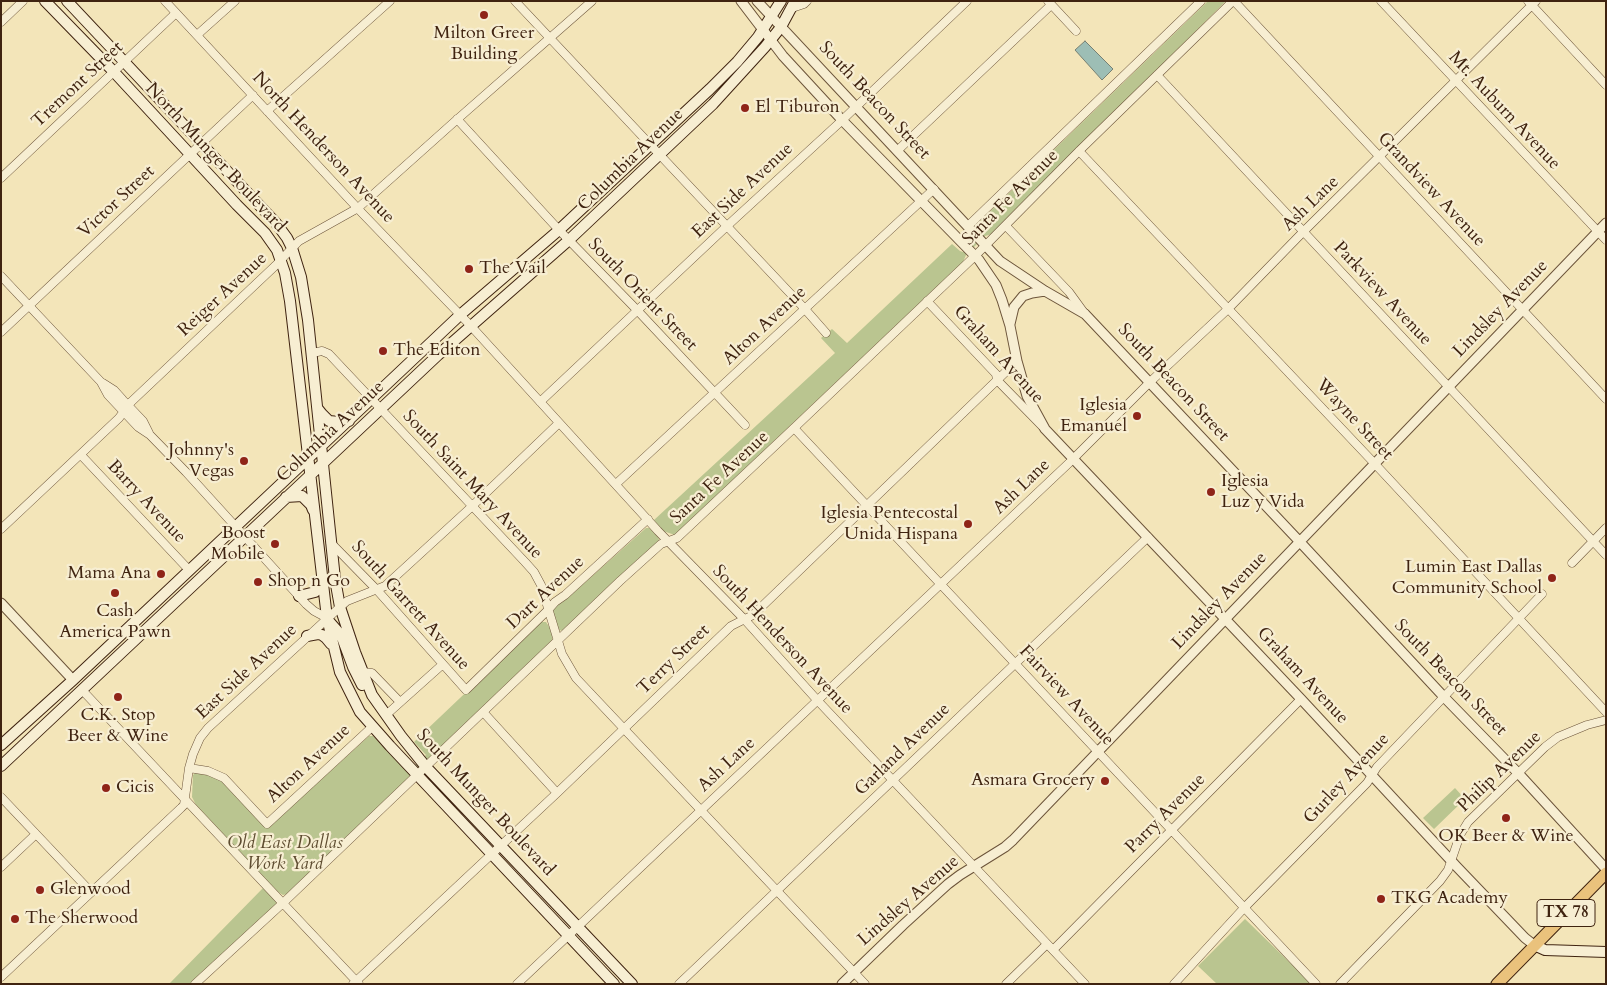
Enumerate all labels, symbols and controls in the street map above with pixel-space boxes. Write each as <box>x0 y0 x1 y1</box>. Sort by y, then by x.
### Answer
marker: Milton Greer Building <box>478 9 490 21</box>
place label: Milton Greer Building <box>434 23 534 66</box>
street label: Tremont Street <box>28 37 128 133</box>
street label: South Beacon Street <box>814 37 934 165</box>
street label: Mt. Auburn Avenue <box>1443 47 1565 175</box>
street label: North Henderson Avenue <box>247 68 399 228</box>
street label: North Munger Boulevard <box>140 79 290 237</box>
place label: El Tiburon <box>755 97 840 119</box>
marker: El Tiburon <box>739 102 751 114</box>
street label: Columbia Avenue <box>574 104 688 216</box>
street label: Grandview Avenue <box>1373 128 1489 252</box>
street label: East Side Avenue <box>688 139 798 243</box>
street label: Santa Fe Avenue <box>958 145 1064 251</box>
street label: Victor Street <box>74 161 160 243</box>
street label: Ash Lane <box>1278 172 1344 236</box>
street label: South Orient Street <box>583 234 701 356</box>
street label: Parkview Avenue <box>1328 237 1436 351</box>
street label: Reiger Avenue <box>174 248 272 342</box>
street label: Lindsley Avenue <box>1449 256 1553 362</box>
place label: The Vail <box>479 258 546 280</box>
marker: The Vail <box>463 263 475 275</box>
street label: Alton Avenue <box>719 282 811 370</box>
street label: Graham Avenue <box>948 301 1048 409</box>
street label: South Beacon Street <box>1113 319 1233 447</box>
place label: The Editon <box>393 340 480 362</box>
marker: The Editon <box>377 345 389 357</box>
street label: Wayne Street <box>1311 375 1397 465</box>
street label: Columbia Avenue <box>273 377 389 487</box>
place label: Iglesia Emanuel <box>1060 395 1127 438</box>
street label: South Saint Mary Avenue <box>397 406 547 564</box>
marker: Iglesia Emanuel <box>1131 410 1143 422</box>
street label: Santa Fe Avenue <box>666 427 774 529</box>
place label: Johnny's Vegas <box>168 440 234 482</box>
marker: Johnny's Vegas <box>238 455 250 467</box>
street label: Ash Lane <box>989 455 1055 519</box>
street label: Barry Avenue <box>102 456 190 548</box>
place label: Iglesia Luz y Vida <box>1221 471 1305 514</box>
marker: Iglesia Luz y Vida <box>1205 486 1217 498</box>
place label: Iglesia Pentecostal Unida Hispana <box>820 503 958 546</box>
marker: Iglesia Pentecostal Unida Hispana <box>962 518 974 530</box>
place label: Boost Mobile <box>211 523 265 566</box>
street label: South Garrett Avenue <box>346 537 474 675</box>
marker: Boost Mobile <box>269 538 281 550</box>
street label: Lindsley Avenue <box>1168 548 1272 654</box>
street label: Dart Avenue <box>503 552 589 634</box>
place label: Lumin East Dallas Community School <box>1392 557 1542 600</box>
street label: South Henderson Avenue <box>707 561 857 719</box>
place label: Mama Ana <box>68 563 151 585</box>
marker: Mama Ana <box>155 568 167 580</box>
place label: Shop n Go <box>268 571 350 593</box>
marker: Lumin East Dallas Community School <box>1546 572 1558 584</box>
marker: Shop n Go <box>252 576 264 588</box>
marker: Cash America Pawn <box>109 587 121 599</box>
place label: Cash America Pawn <box>59 601 171 644</box>
street label: South Beacon Street <box>1389 615 1511 741</box>
street label: East Side Avenue <box>192 620 302 724</box>
street label: Terry Street <box>633 620 715 700</box>
street label: Graham Avenue <box>1252 623 1352 729</box>
street label: Fairview Avenue <box>1014 641 1118 751</box>
marker: C.K. Stop Beer & Wine <box>112 691 124 703</box>
street label: Garland Avenue <box>851 699 955 801</box>
place label: C.K. Stop Beer & Wine <box>67 705 169 748</box>
street label: Alton Avenue <box>263 720 355 808</box>
street label: South Munger Boulevard <box>411 725 559 881</box>
street label: Philip Avenue <box>1454 727 1546 817</box>
street label: Gurley Avenue <box>1299 729 1395 829</box>
street label: Ash Lane <box>694 733 760 797</box>
place label: Asmara Grocery <box>971 770 1095 792</box>
street label: Parry Avenue <box>1122 770 1210 858</box>
marker: Asmara Grocery <box>1099 775 1111 787</box>
place label: Cicis <box>116 777 154 799</box>
marker: Cicis <box>100 782 112 794</box>
marker: OK Beer & Wine <box>1500 812 1512 824</box>
place label: OK Beer & Wine <box>1438 826 1574 848</box>
park label: Old East Dallas Work Yard <box>227 833 343 876</box>
street label: Lindsley Avenue <box>854 851 964 951</box>
place label: Glenwood <box>50 879 131 901</box>
marker: Glenwood <box>34 884 46 896</box>
place label: TKG Academy <box>1391 888 1508 910</box>
marker: TKG Academy <box>1375 893 1387 905</box>
road number: TX 78 <box>1537 900 1595 926</box>
place label: The Sherwood <box>25 908 138 930</box>
marker: The Sherwood <box>9 913 21 925</box>

